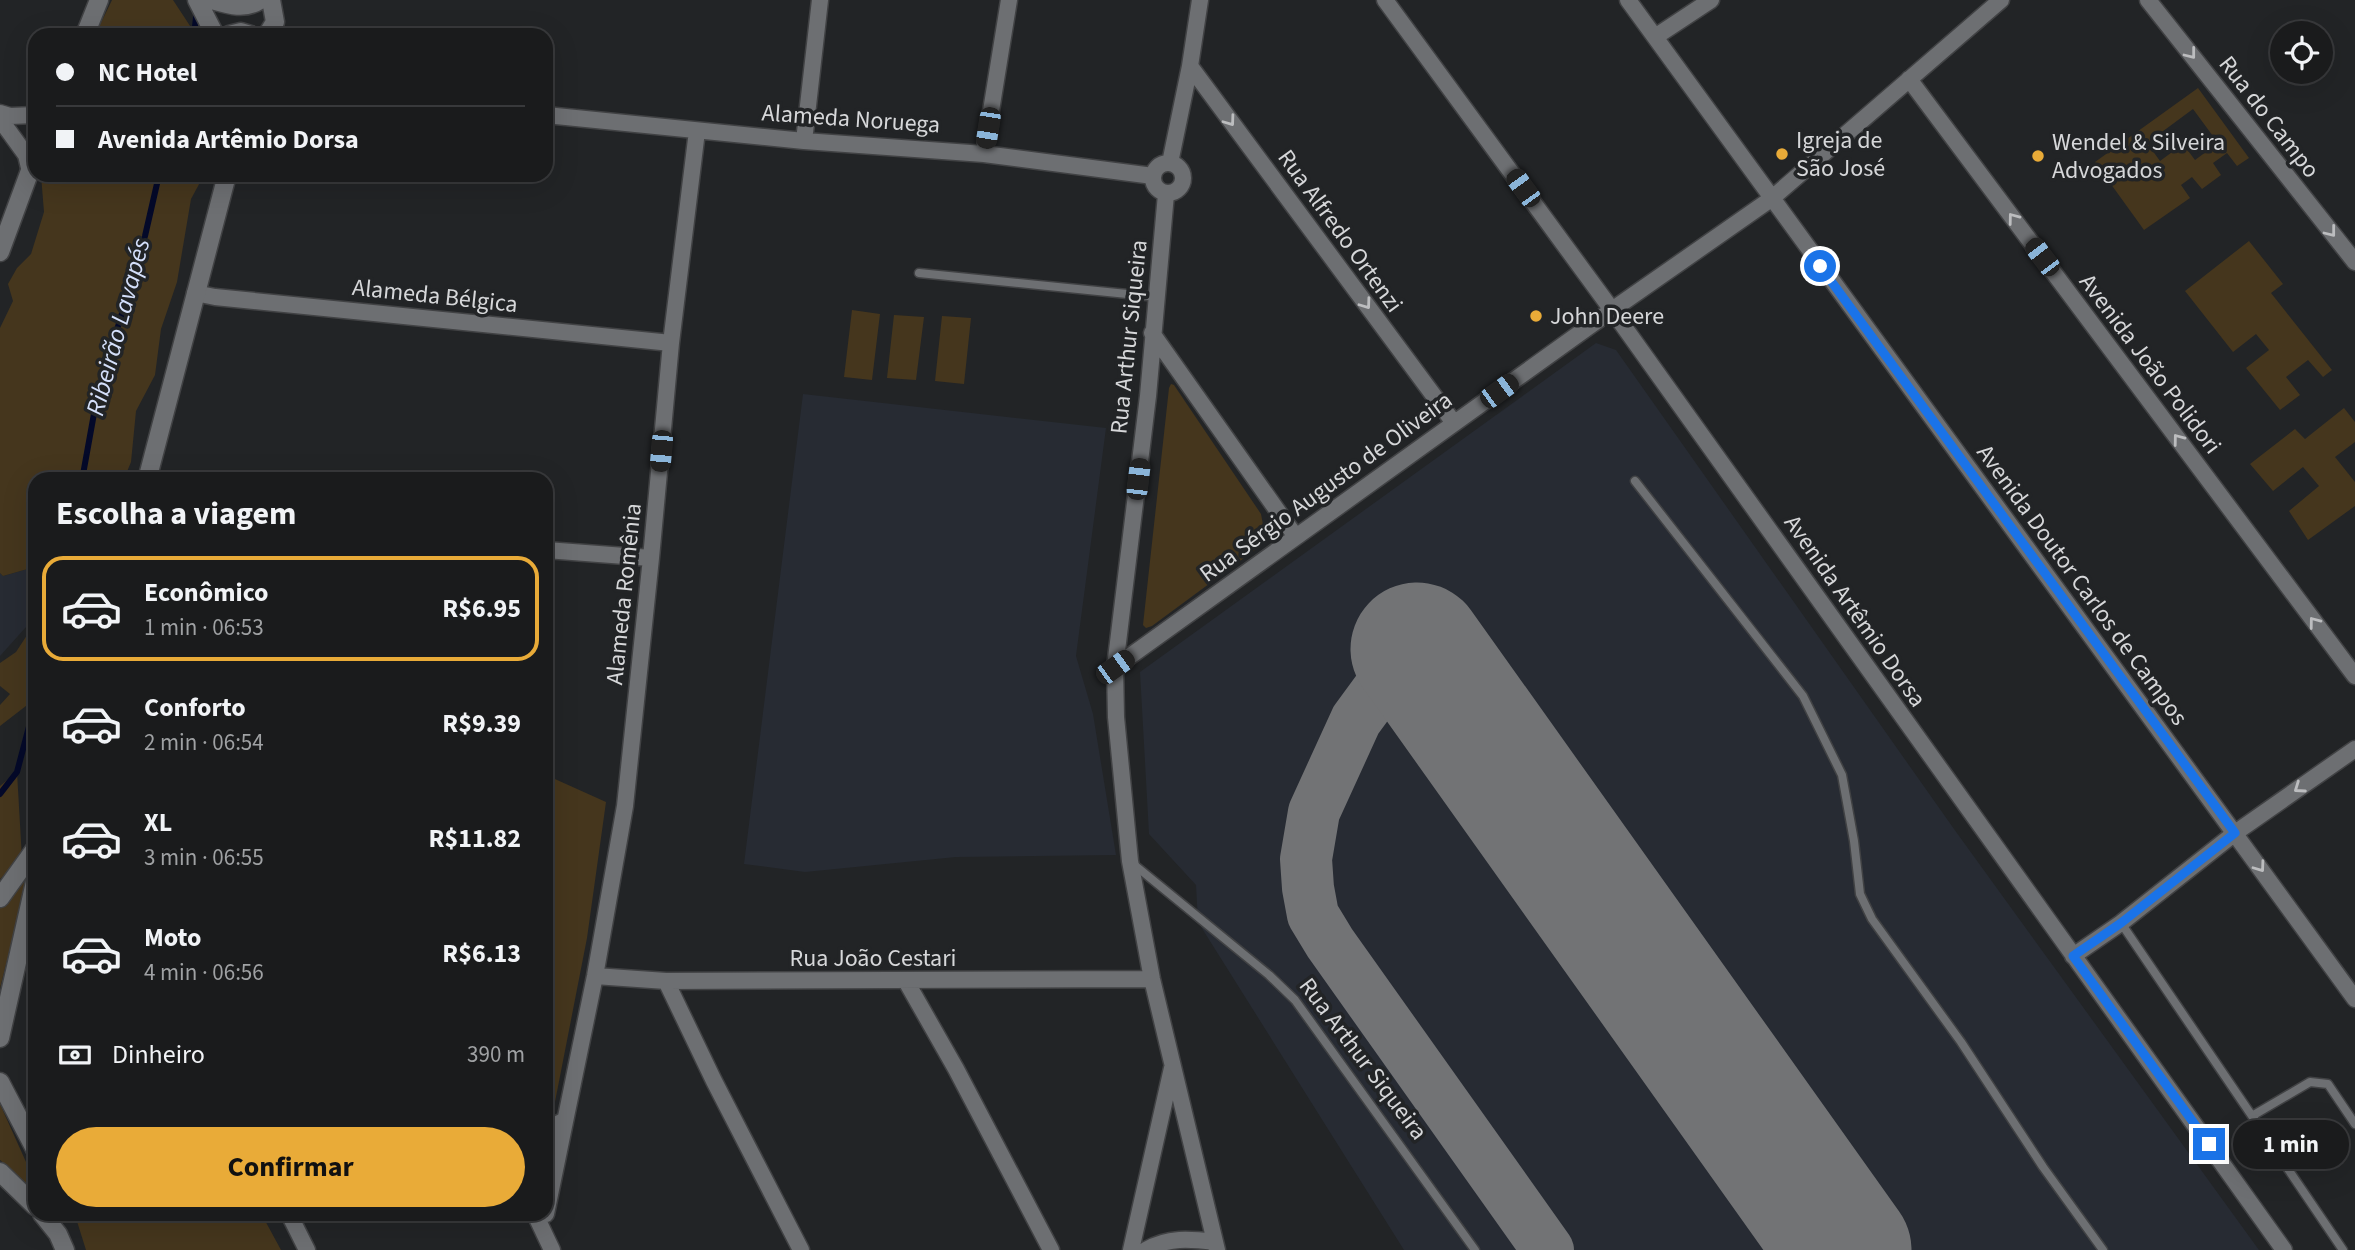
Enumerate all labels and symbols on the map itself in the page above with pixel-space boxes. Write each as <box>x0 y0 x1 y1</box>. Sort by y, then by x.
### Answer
one-way arrow <box>2182 46 2195 58</box>
street label: Rua do Campo <box>2210 48 2328 186</box>
street label: Alameda Noruega <box>761 95 941 143</box>
car <box>975 106 1002 150</box>
one-way arrow <box>1222 113 1235 126</box>
place label: Igreja de São José <box>1796 123 1885 186</box>
place label: Wendel & Silveira Advogados <box>2052 125 2225 188</box>
street label: Rua Alfredo Ortenzi <box>1269 142 1411 320</box>
marker: Igreja de São José <box>1774 146 1790 162</box>
marker: Wendel & Silveira Advogados <box>2030 148 2046 164</box>
car <box>1503 165 1544 211</box>
one-way arrow <box>2008 213 2021 226</box>
one-way arrow <box>2323 225 2336 237</box>
water label: Ribeirão Lavapés <box>77 234 159 420</box>
car <box>2021 234 2064 280</box>
street label: Rua Arthur Siqueira <box>1101 238 1157 436</box>
route start <box>1804 250 1836 282</box>
street label: Avenida João Polidori <box>2070 266 2230 462</box>
street label: Alameda Bélgica <box>351 270 519 322</box>
one-way arrow <box>1357 296 1370 309</box>
place label: John Deere <box>1550 299 1664 334</box>
marker: John Deere <box>1528 308 1544 324</box>
car <box>1476 370 1523 412</box>
street label: Rua Sérgio Augusto de Oliveira <box>1192 383 1460 591</box>
car <box>649 429 674 473</box>
one-way arrow <box>2174 435 2186 447</box>
street label: Avenida Doutor Carlos de Campos <box>1968 437 2196 733</box>
car <box>1126 457 1151 501</box>
street label: Alameda Romênia <box>597 501 651 687</box>
street label: Avenida Artêmio Dorsa <box>1775 508 1935 714</box>
one-way arrow <box>2310 617 2323 630</box>
car <box>1092 646 1139 688</box>
one-way arrow <box>2294 780 2307 793</box>
one-way arrow <box>2251 859 2264 872</box>
street label: Rua João Cestari <box>790 941 956 976</box>
street label: Rua Arthur Siqueira <box>1290 971 1436 1147</box>
callout: 1 min <box>2234 1120 2349 1168</box>
route end <box>2193 1128 2225 1160</box>

